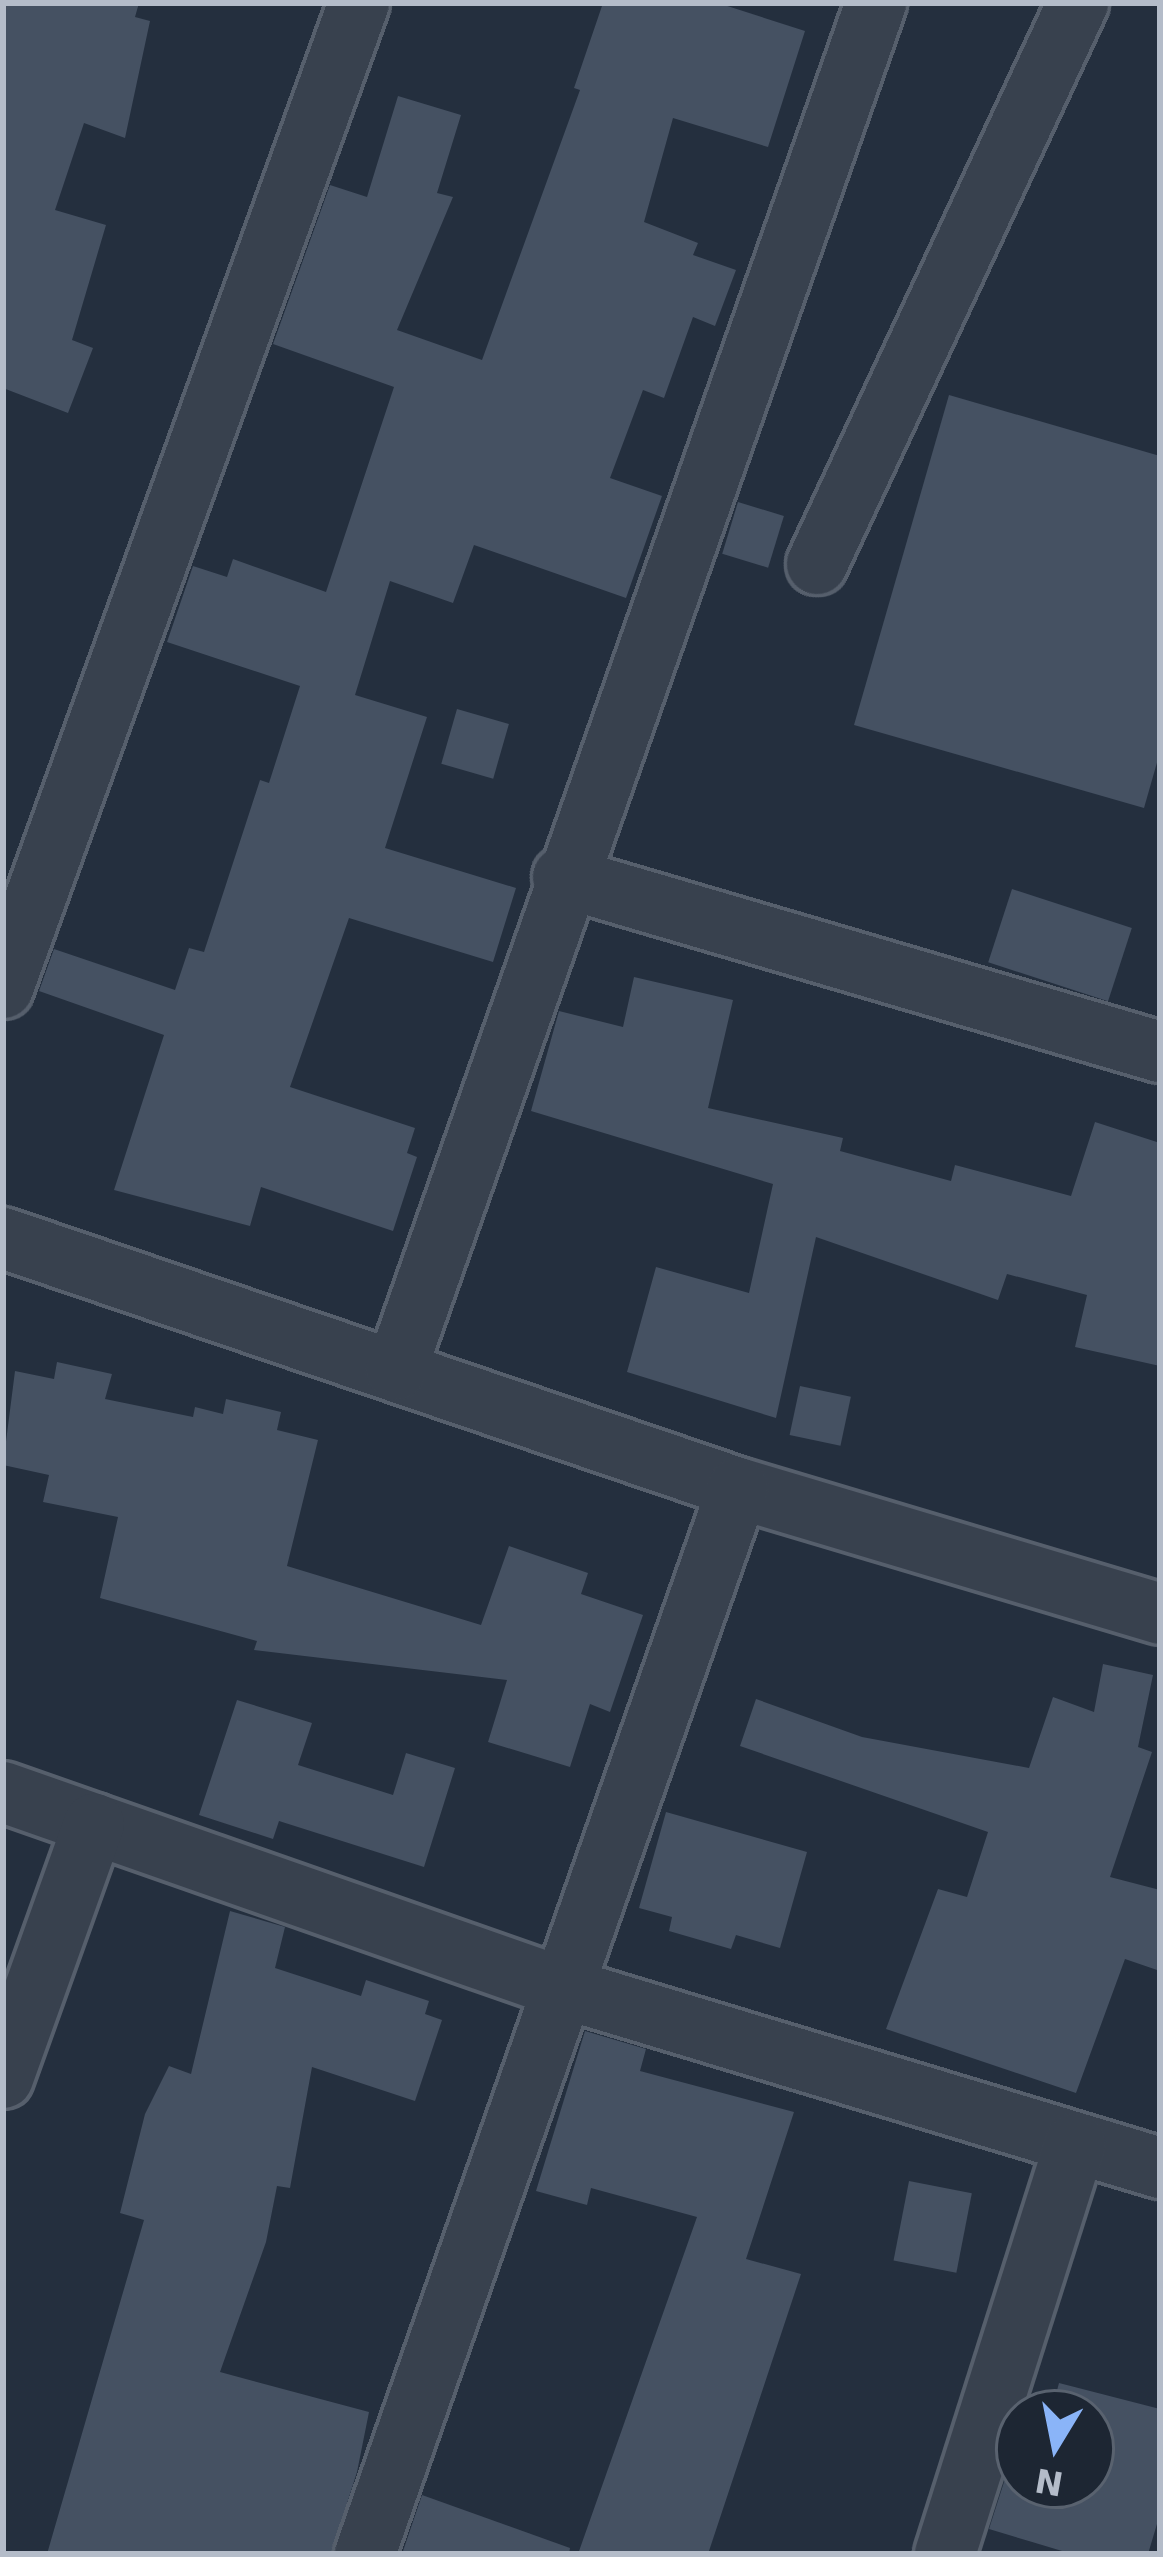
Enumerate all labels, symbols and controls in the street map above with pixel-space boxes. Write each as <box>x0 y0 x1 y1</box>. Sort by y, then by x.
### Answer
north arrow <box>995 2389 1115 2509</box>
text: N <box>1032 2460 1066 2504</box>

